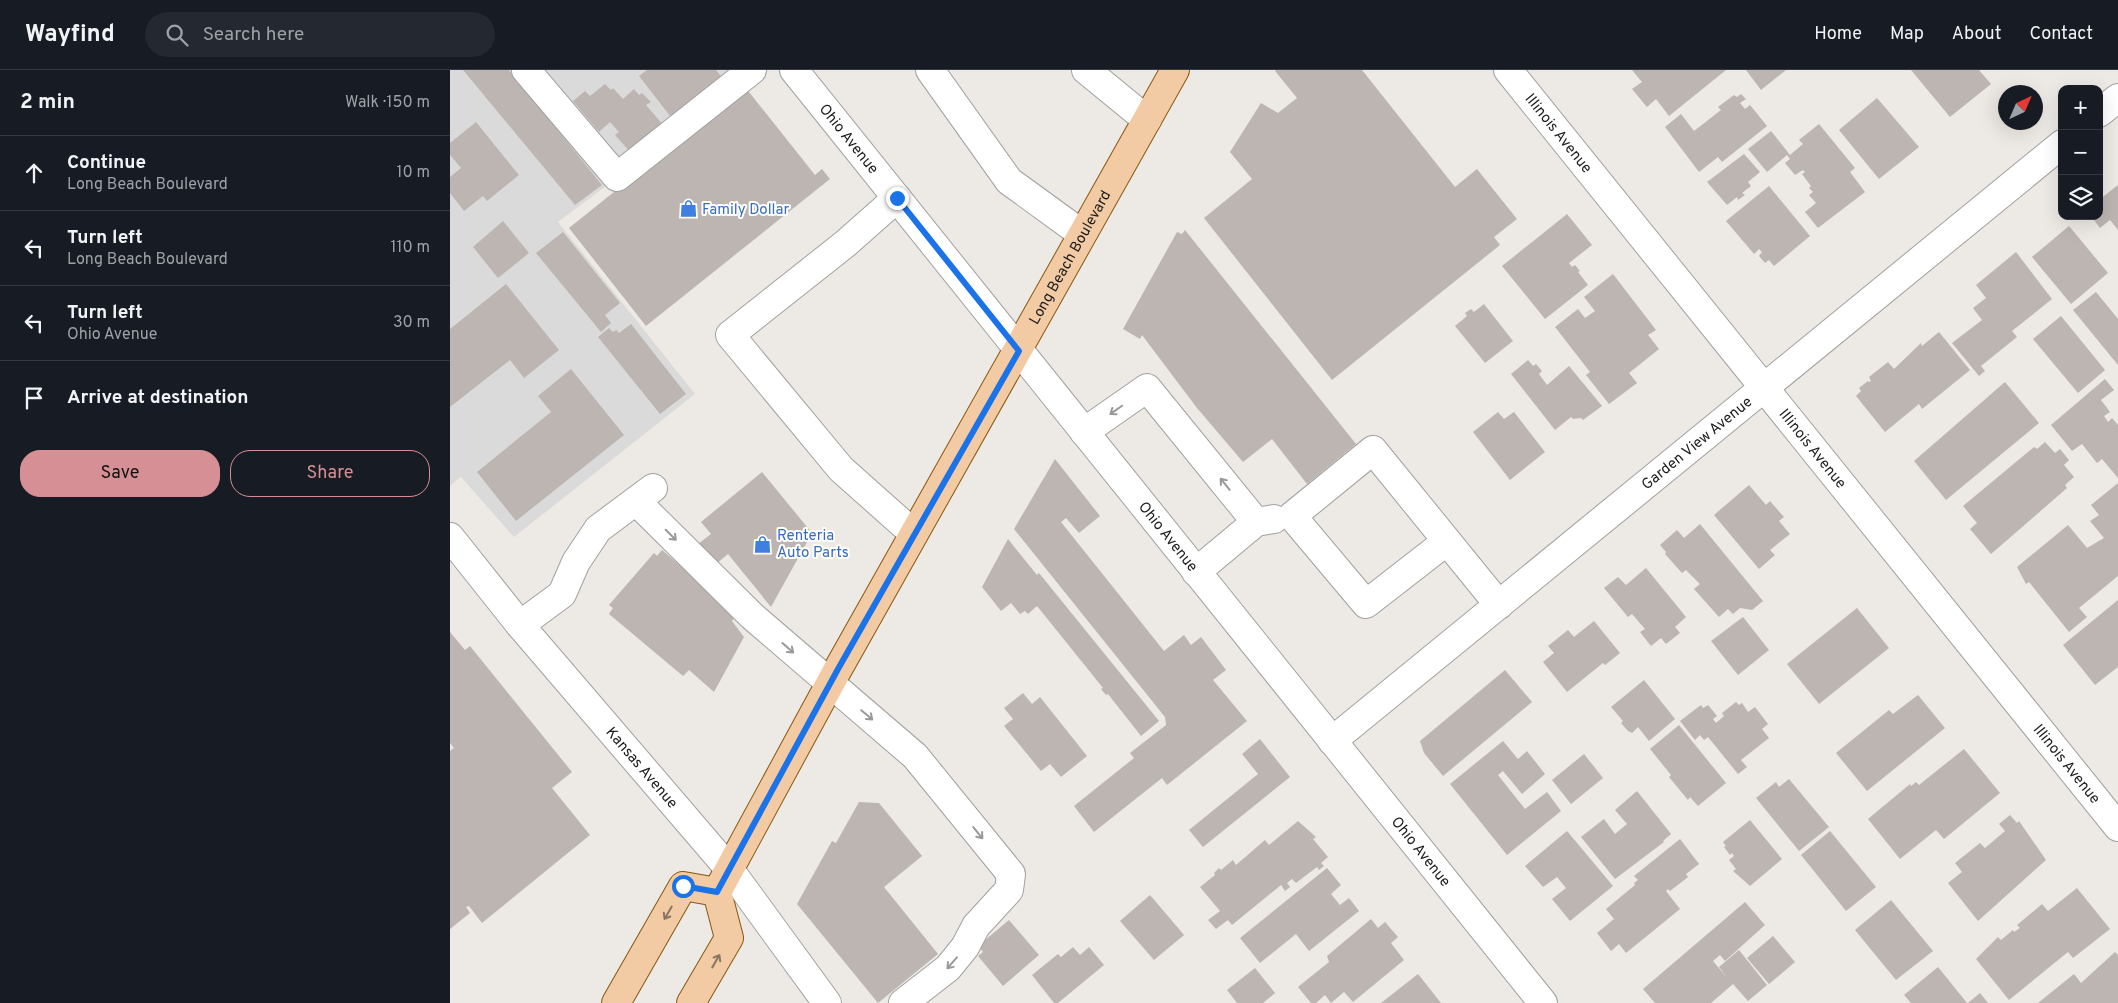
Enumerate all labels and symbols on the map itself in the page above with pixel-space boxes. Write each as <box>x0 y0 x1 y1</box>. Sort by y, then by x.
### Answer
north arrow <box>1998 85 2043 130</box>
street label: Illinois Avenue <box>1520 90 1595 178</box>
street label: Ohio Avenue <box>814 101 882 179</box>
route end <box>886 187 909 210</box>
street label: Long Beach Boulevard <box>1026 188 1116 328</box>
shop icon: Family Dollar <box>678 199 698 219</box>
place label: Family Dollar <box>702 201 790 220</box>
street label: Garden View Avenue <box>1638 393 1757 495</box>
one-way arrow <box>1109 405 1123 415</box>
street label: Illinois Avenue <box>1774 406 1850 493</box>
one-way arrow <box>1220 478 1231 491</box>
street label: Ohio Avenue <box>1133 498 1201 576</box>
place label: Renteria Auto Parts <box>777 527 849 563</box>
one-way arrow <box>664 529 676 541</box>
shop icon: Renteria Auto Parts <box>753 534 773 554</box>
one-way arrow <box>781 642 794 653</box>
one-way arrow <box>860 709 873 720</box>
street label: Illinois Avenue <box>2028 721 2104 808</box>
street label: Kansas Avenue <box>601 724 681 813</box>
street label: Ohio Avenue <box>1386 813 1454 891</box>
one-way arrow <box>972 826 983 839</box>
route start <box>672 875 695 898</box>
one-way arrow <box>662 905 672 919</box>
one-way arrow <box>711 954 721 968</box>
one-way arrow <box>946 956 957 969</box>

